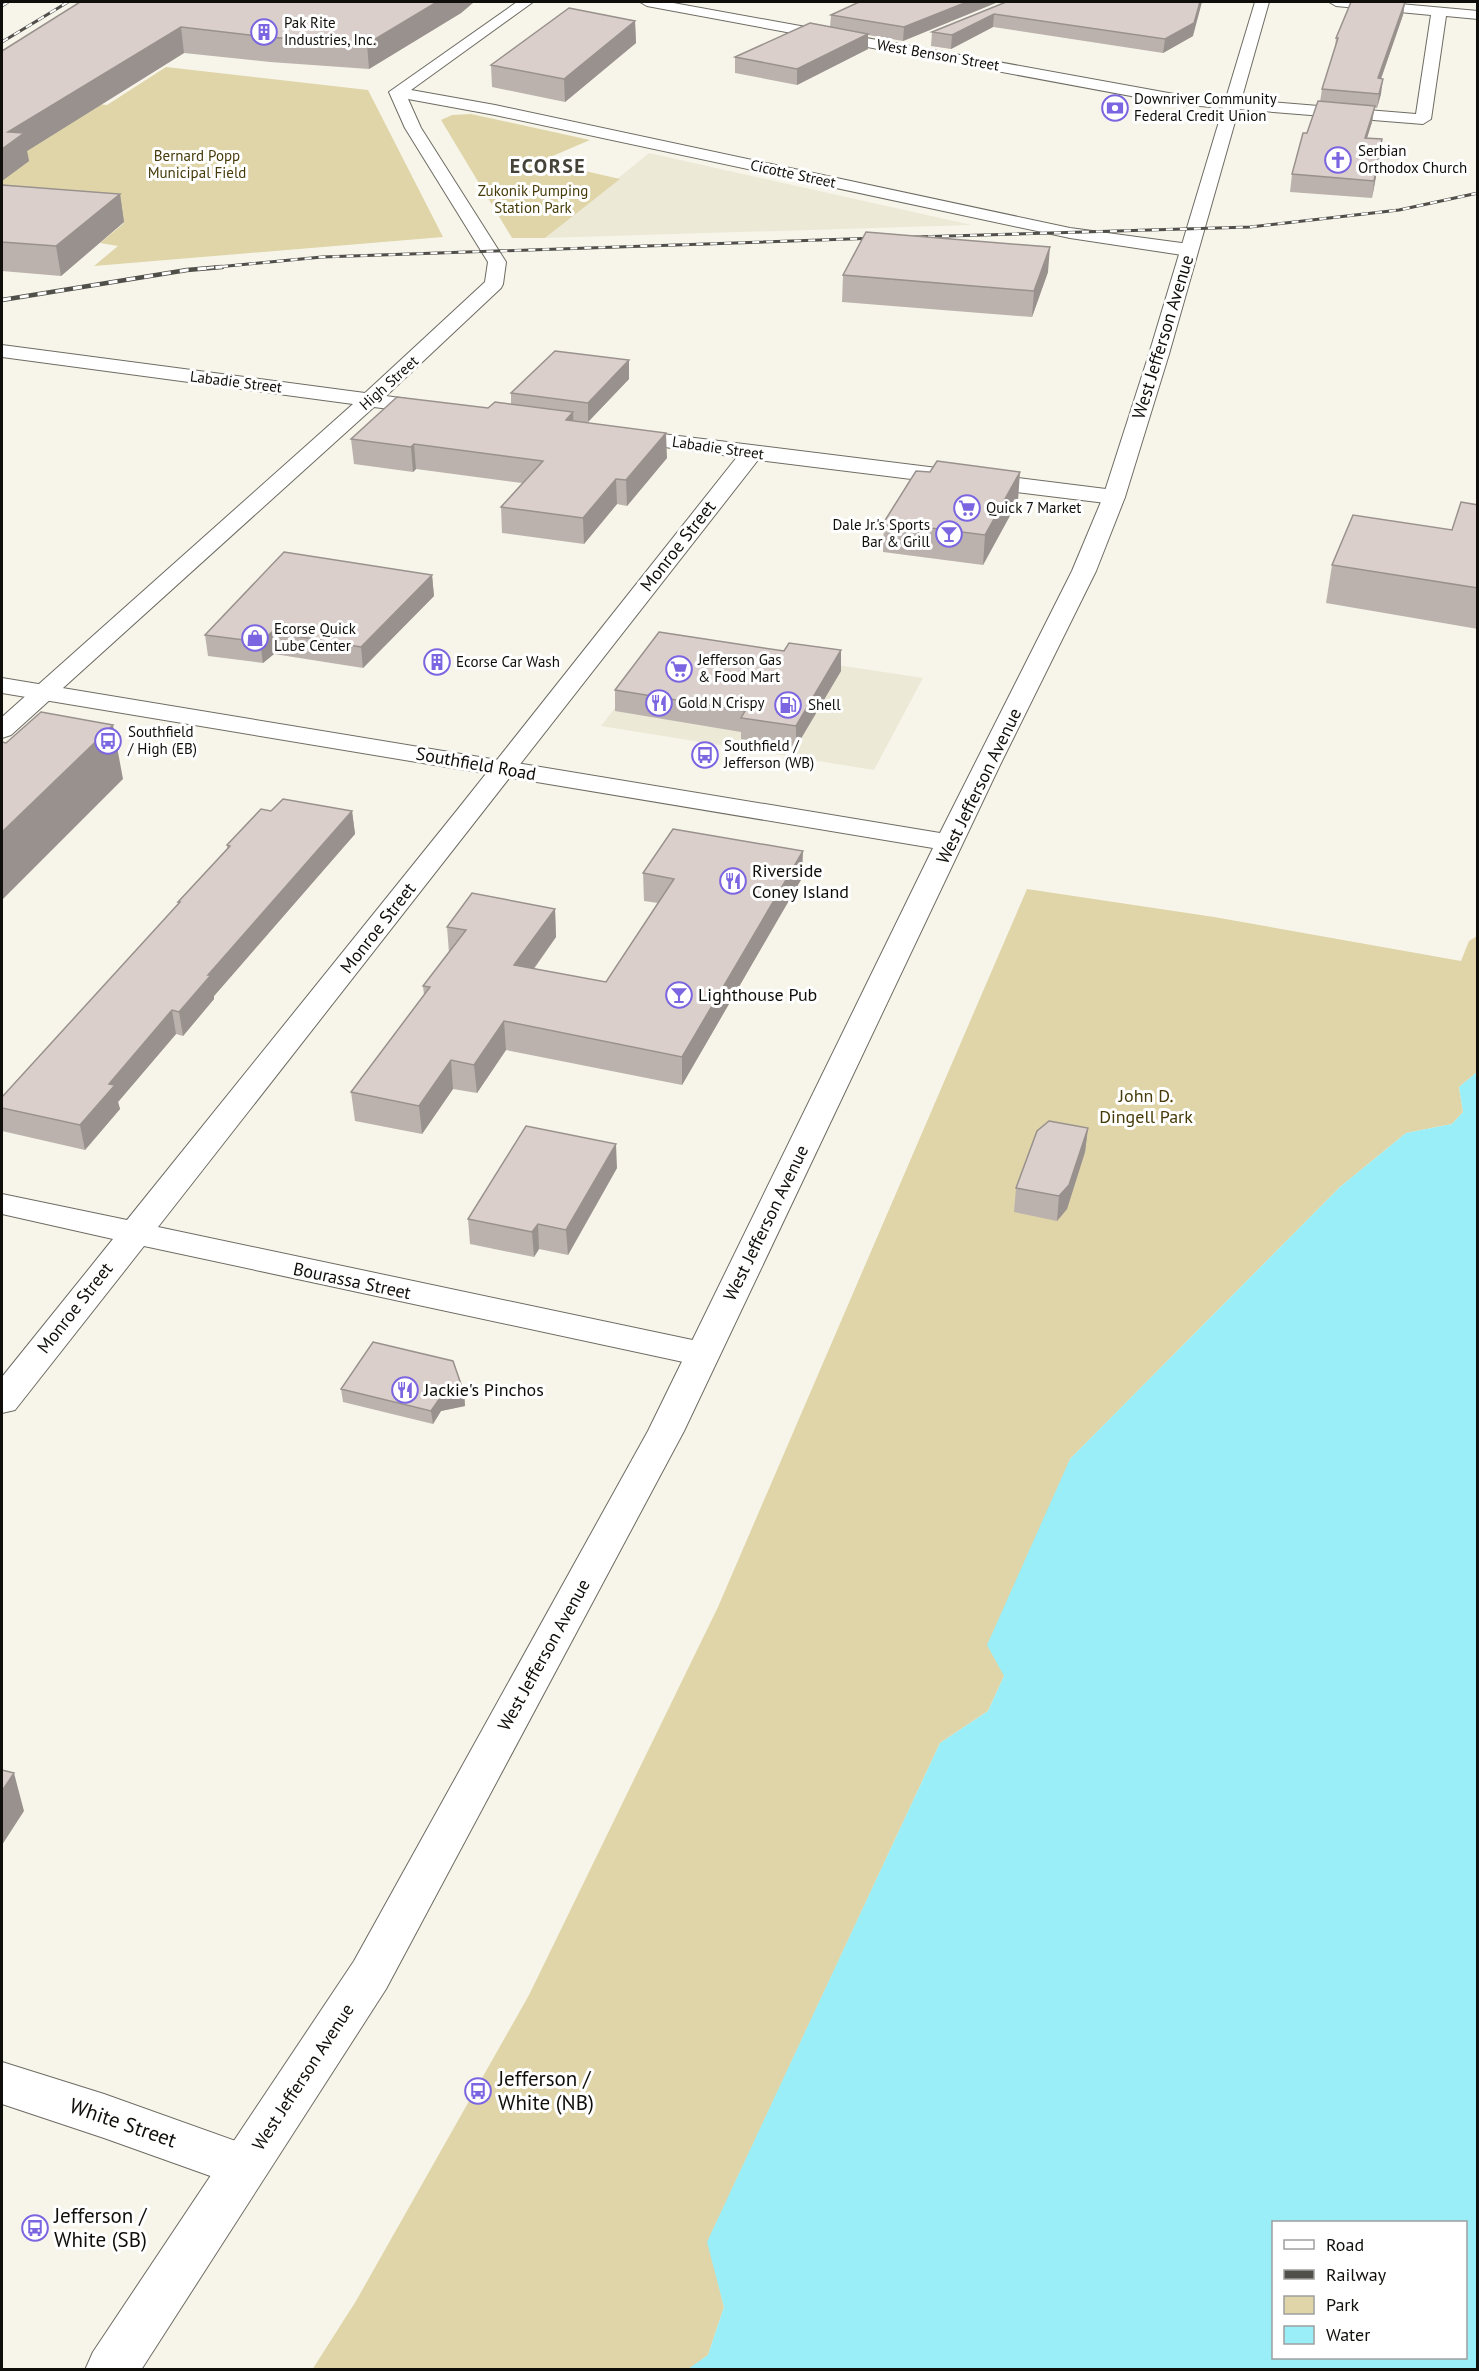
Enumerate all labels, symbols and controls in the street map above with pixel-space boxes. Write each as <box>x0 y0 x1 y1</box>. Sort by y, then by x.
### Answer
place label: Pak Rite Industries, Inc. <box>284 13 376 49</box>
building icon: Pak Rite Industries, Inc. <box>249 17 279 47</box>
street label: West Benson Street <box>875 34 1001 75</box>
place label: Downriver Community Federal Credit Union <box>1134 89 1277 125</box>
bank icon: Downriver Community Federal Credit Union <box>1100 93 1130 123</box>
place label: Serbian Orthodox Church <box>1358 141 1467 177</box>
church icon: Serbian Orthodox Church <box>1323 145 1353 175</box>
park label: Bernard Popp Municipal Field <box>148 146 246 182</box>
district label: ECORSE <box>510 153 586 179</box>
street label: Cicotte Street <box>749 155 838 192</box>
park label: Zukonik Pumping Station Park <box>478 181 588 217</box>
street label: West Jefferson Avenue <box>1127 252 1198 422</box>
street label: High Street <box>355 351 422 414</box>
street label: Labadie Street <box>189 366 283 397</box>
street label: Labadie Street <box>671 432 765 463</box>
supermarket icon: Quick 7 Market <box>952 493 982 523</box>
street label: Monroe Street <box>635 495 720 596</box>
place label: Quick 7 Market <box>986 498 1081 517</box>
place label: Dale Jr.'s Sports Bar & Grill <box>832 515 931 551</box>
bar icon: Dale Jr.'s Sports Bar & Grill <box>934 519 964 549</box>
place label: Ecorse Quick Lube Center <box>274 619 357 655</box>
shop icon: Ecorse Quick Lube Center <box>240 623 270 653</box>
building icon: Ecorse Car Wash <box>422 647 452 677</box>
place label: Jefferson Gas & Food Mart <box>697 650 782 686</box>
place label: Ecorse Car Wash <box>456 652 560 671</box>
supermarket icon: Jefferson Gas & Food Mart <box>664 654 694 684</box>
restaurant icon: Gold N Crispy <box>644 688 674 718</box>
fuel station icon: Shell <box>773 690 803 720</box>
place label: Gold N Crispy <box>678 693 764 712</box>
place label: Shell <box>808 695 841 714</box>
street label: West Jefferson Avenue <box>931 704 1026 867</box>
place label: Southfield / High (EB) <box>127 722 197 758</box>
bus stop icon: Southfield / High (EB) <box>93 726 123 756</box>
place label: Southfield / Jefferson (WB) <box>723 736 814 772</box>
bus stop icon: Southfield / Jefferson (WB) <box>690 740 720 770</box>
street label: Southfield Road <box>414 742 538 785</box>
place label: Riverside Coney Island <box>752 859 849 903</box>
restaurant icon: Riverside Coney Island <box>718 866 748 896</box>
street label: Monroe Street <box>335 877 420 978</box>
bar icon: Lighthouse Pub <box>664 980 694 1010</box>
place label: Lighthouse Pub <box>698 983 817 1006</box>
park label: John D. Dingell Park <box>1099 1084 1193 1128</box>
street label: West Jefferson Avenue <box>718 1141 813 1304</box>
street label: Monroe Street <box>32 1257 117 1358</box>
street label: Bourassa Street <box>291 1257 413 1304</box>
restaurant icon: Jackie's Pinchos <box>390 1375 420 1405</box>
place label: Jackie's Pinchos <box>423 1378 544 1401</box>
street label: West Jefferson Avenue <box>492 1575 595 1735</box>
street label: West Jefferson Avenue <box>247 1999 359 2154</box>
place label: Jefferson / White (NB) <box>497 2065 594 2116</box>
bus stop icon: Jefferson / White (NB) <box>463 2076 493 2106</box>
street label: White Street <box>66 2092 180 2153</box>
place label: Jefferson / White (SB) <box>53 2202 148 2253</box>
bus stop icon: Jefferson / White (SB) <box>20 2213 50 2243</box>
legend <box>1272 2221 1467 2359</box>
text: Road <box>1326 2233 1364 2256</box>
text: Railway <box>1326 2263 1387 2286</box>
text: Park <box>1326 2293 1359 2316</box>
text: Water <box>1326 2323 1370 2346</box>

